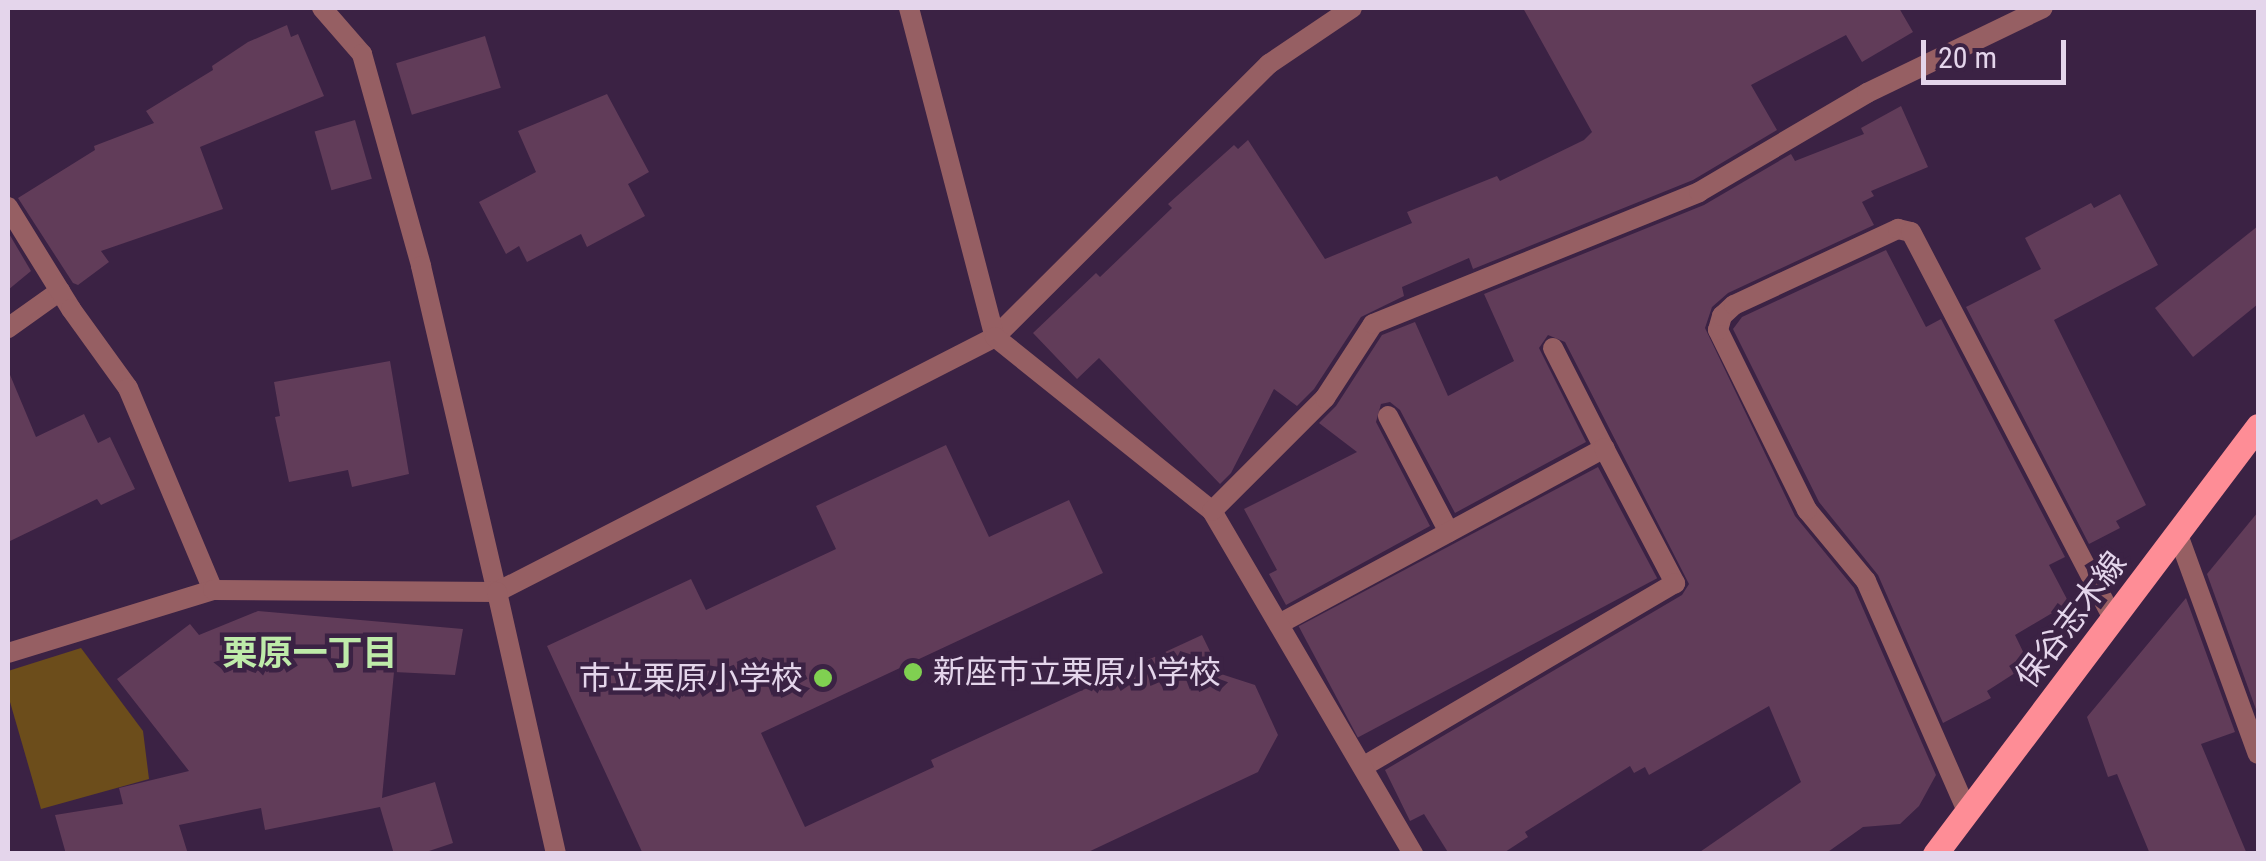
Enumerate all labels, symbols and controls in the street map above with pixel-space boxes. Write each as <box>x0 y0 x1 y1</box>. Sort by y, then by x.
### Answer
scale bar <box>1926 20 2071 82</box>
text: 20 m <box>1938 40 1997 75</box>
street label: 保谷志木線 <box>2008 545 2134 695</box>
district label: 栗原一丁目 <box>223 633 397 675</box>
place label: 新座市立栗原小学校 <box>933 653 1221 691</box>
place label: 市立栗原小学校 <box>579 659 803 697</box>
marker: 新座市立栗原小学校 <box>902 661 924 683</box>
marker: 市立栗原小学校 <box>812 667 834 689</box>

